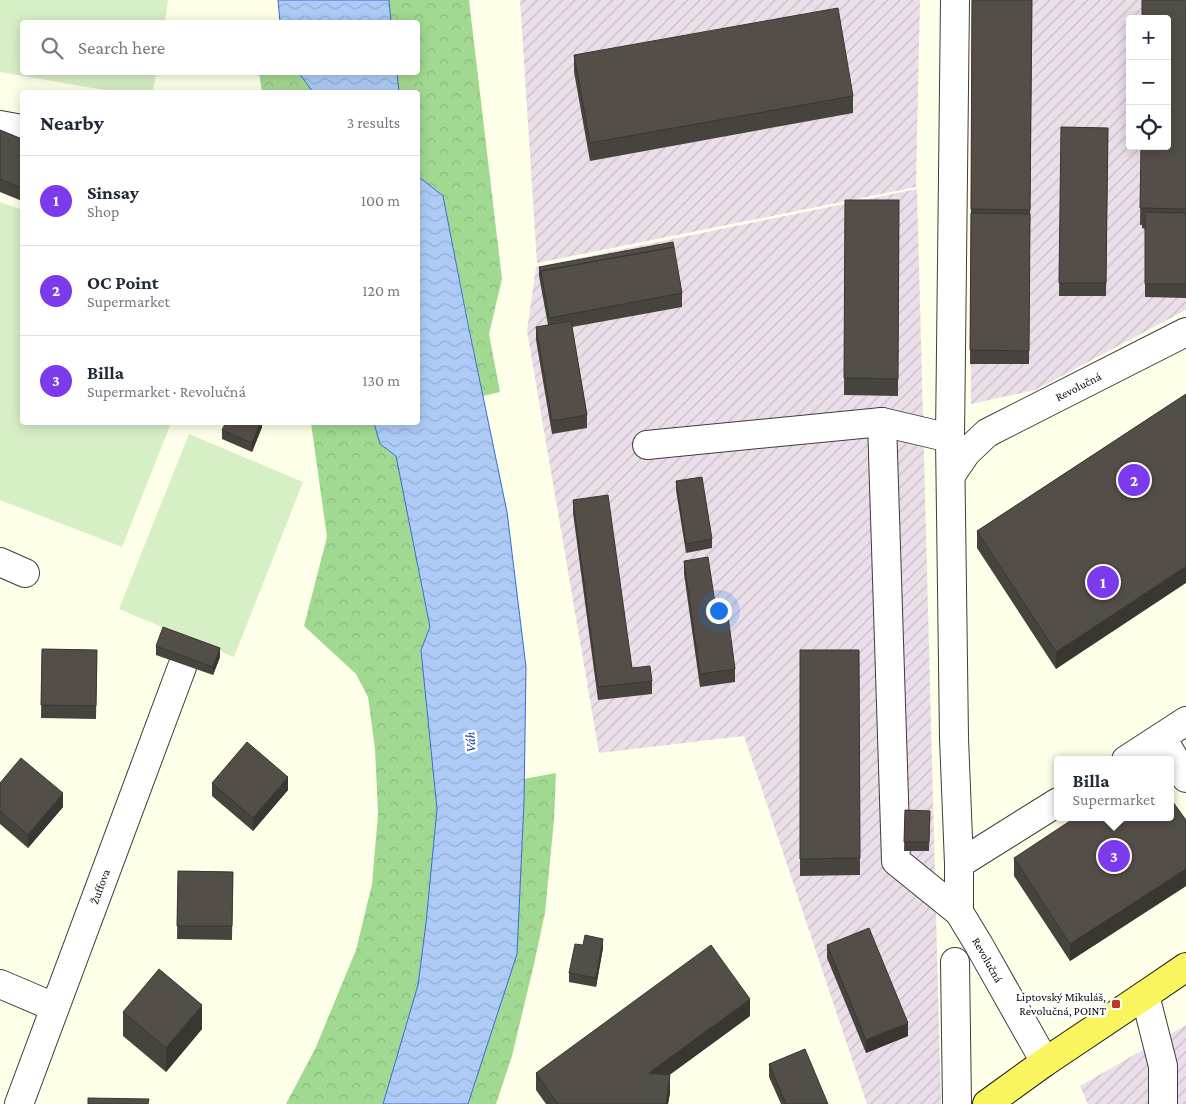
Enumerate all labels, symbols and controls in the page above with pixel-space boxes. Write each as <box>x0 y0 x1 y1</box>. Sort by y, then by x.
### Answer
map controls <box>1126 15 1171 150</box>
button: + <box>1126 15 1171 60</box>
search box <box>20 20 420 75</box>
icon: search <box>38 34 66 62</box>
text: Search here <box>78 37 165 58</box>
button: − <box>1126 60 1171 105</box>
button: locate <box>1126 105 1171 150</box>
text: Nearby <box>40 111 104 135</box>
text: 3 results <box>347 114 400 131</box>
text: Sinsay <box>87 182 139 203</box>
text: 1 <box>53 192 59 209</box>
text: 100 m <box>361 192 400 209</box>
text: Shop <box>87 203 119 220</box>
text: OC Point <box>87 272 159 293</box>
text: 2 <box>52 282 60 299</box>
text: 120 m <box>362 282 400 299</box>
text: Supermarket <box>87 293 170 310</box>
text: Billa <box>87 362 124 383</box>
street label: Revolučná <box>1053 369 1104 404</box>
text: 3 <box>52 372 60 389</box>
text: 130 m <box>362 372 400 389</box>
text: Supermarket · Revolučná <box>87 383 246 400</box>
pin: 2 <box>1118 461 1150 499</box>
pin: 1 <box>1087 563 1119 601</box>
your location <box>706 598 732 624</box>
water label: Váh <box>461 731 479 753</box>
popup <box>1054 756 1174 821</box>
text: Billa <box>1073 770 1110 791</box>
text: Supermarket <box>1073 791 1155 808</box>
pin: 3 <box>1098 837 1130 875</box>
street label: Žuffova <box>87 867 113 906</box>
street label: Revolučná <box>969 935 1006 986</box>
place label: Liptovský Mikuláš, Revolučná, POINT <box>1016 990 1106 1018</box>
marker: Liptovský Mikuláš, Revolučná, POINT <box>1110 998 1122 1010</box>

